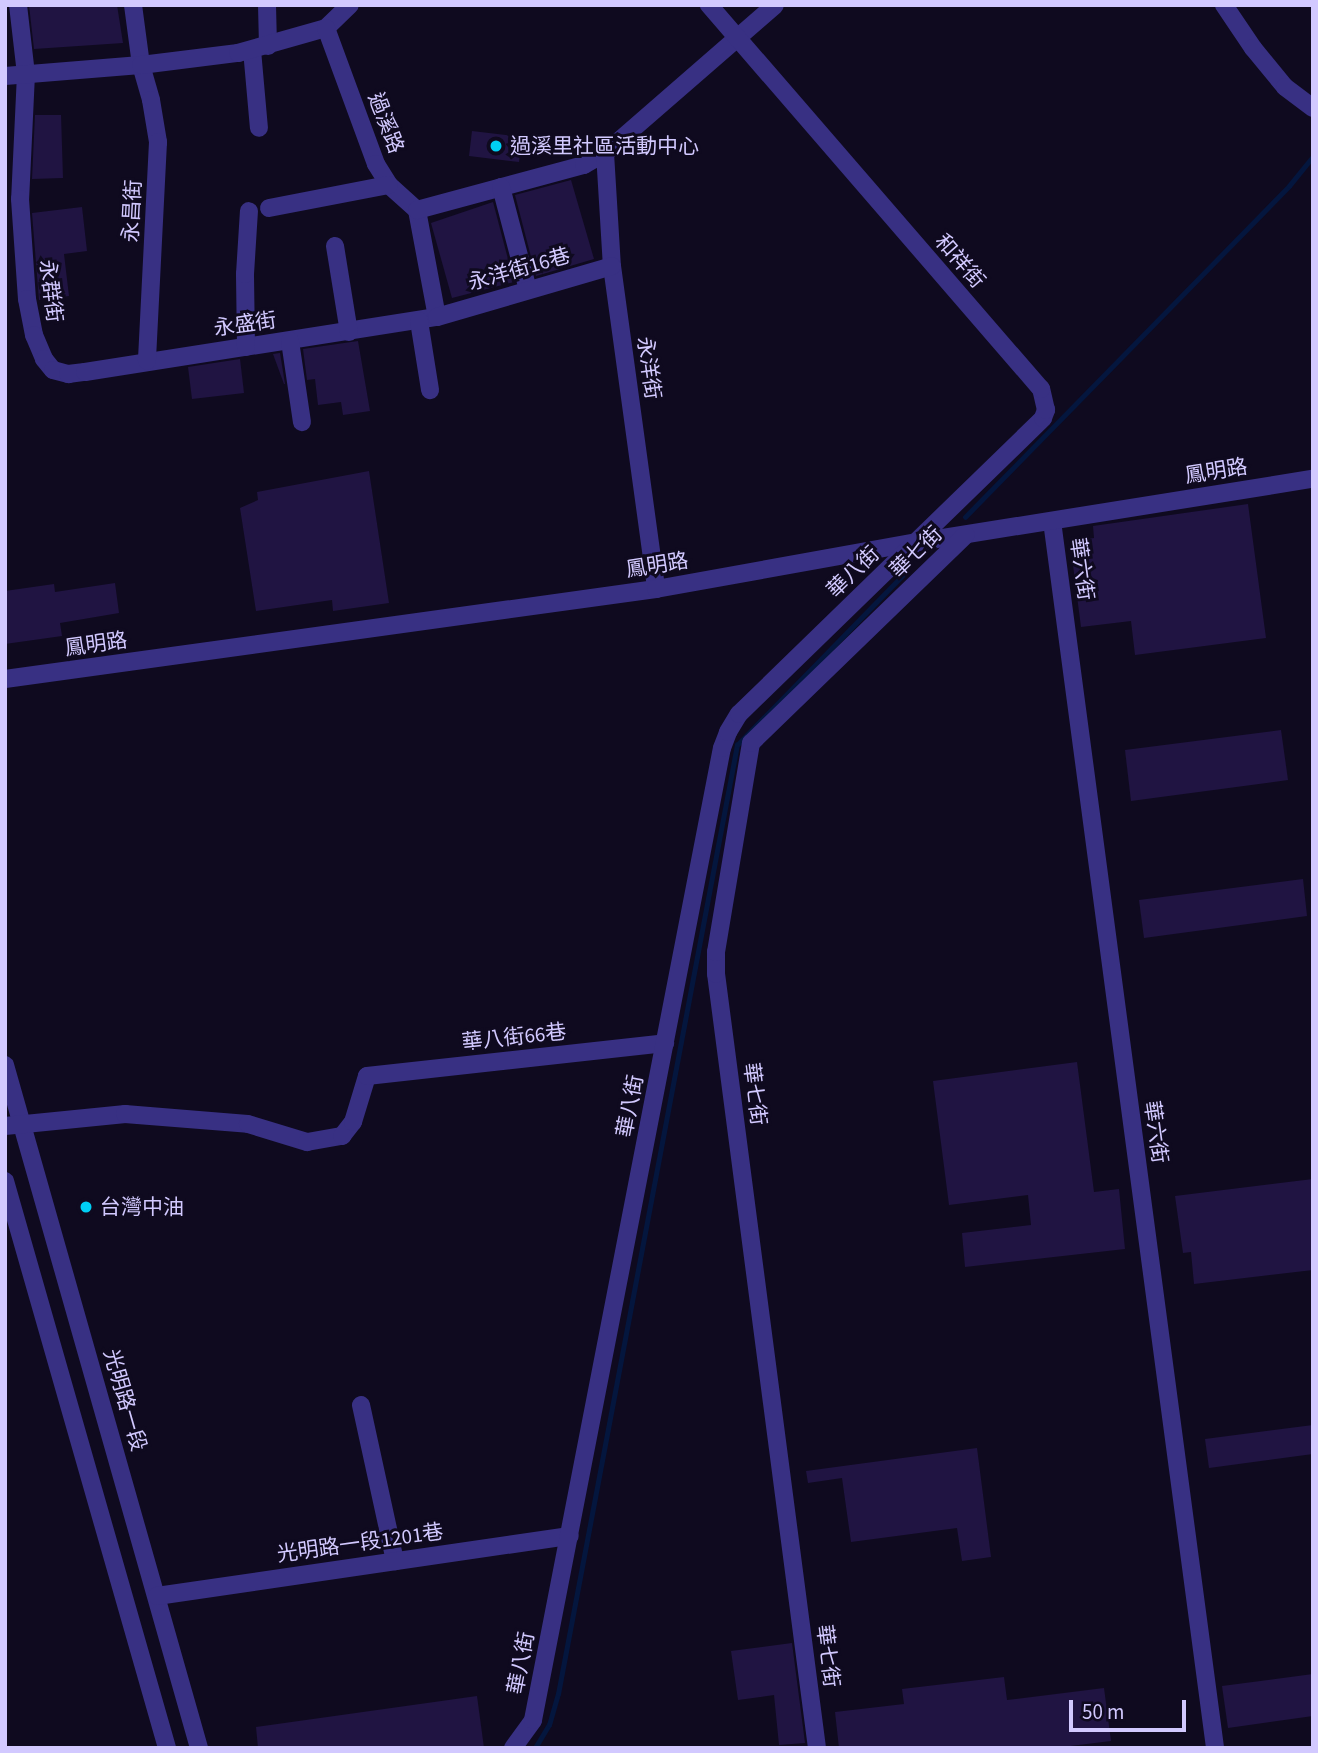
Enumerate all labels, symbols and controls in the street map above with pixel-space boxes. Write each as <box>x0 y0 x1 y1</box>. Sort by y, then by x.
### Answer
street label: 過溪路 <box>363 89 409 157</box>
place label: 過溪里社區活動中心 <box>510 133 699 159</box>
marker: 過溪里社區活動中心 <box>488 138 504 154</box>
street label: 永昌街 <box>118 179 146 243</box>
street label: 和祥街 <box>930 229 990 293</box>
street label: 永洋街16巷 <box>465 242 573 296</box>
street label: 永群街 <box>35 258 67 324</box>
street label: 永盛街 <box>212 307 278 341</box>
street label: 永洋街 <box>632 335 666 401</box>
street label: 鳳明路 <box>1183 454 1249 488</box>
street label: 華七街 <box>885 521 947 583</box>
street label: 華六街 <box>1065 536 1099 602</box>
street label: 華八街 <box>822 541 884 603</box>
street label: 鳳明路 <box>624 548 690 582</box>
street label: 鳳明路 <box>63 627 129 661</box>
street label: 華八街66巷 <box>461 1019 567 1055</box>
street label: 華七街 <box>739 1061 771 1127</box>
street label: 華八街 <box>612 1073 648 1139</box>
street label: 華六街 <box>1139 1099 1173 1165</box>
place label: 台灣中油 <box>100 1194 184 1220</box>
marker: 台灣中油 <box>78 1199 94 1215</box>
street label: 光明路一段 <box>98 1346 152 1454</box>
street label: 光明路一段1201巷 <box>275 1519 445 1567</box>
street label: 華七街 <box>812 1623 844 1689</box>
street label: 華八街 <box>503 1630 539 1696</box>
scale bar <box>1073 1686 1190 1730</box>
text: 50 m <box>1082 1697 1124 1727</box>

